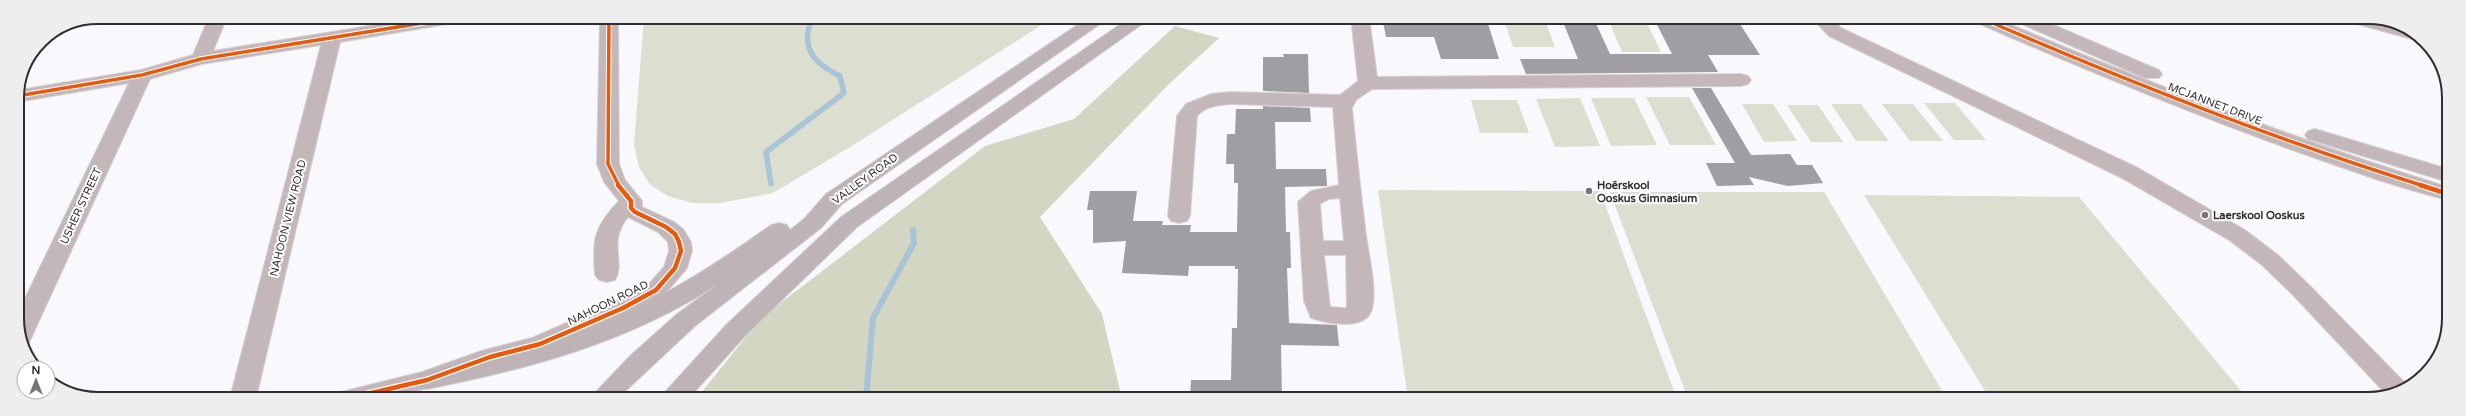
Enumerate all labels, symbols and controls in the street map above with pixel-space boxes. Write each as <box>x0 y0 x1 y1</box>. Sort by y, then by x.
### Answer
street label: MCJANNET DRIVE <box>2166 80 2264 128</box>
street label: VALLEY ROAD <box>830 151 900 207</box>
street label: NAHOON VIEW ROAD <box>267 158 309 278</box>
street label: USHER STREET <box>58 165 105 246</box>
place label: Hoërskool Ooskus Gimnasium <box>1597 179 1697 205</box>
marker: Hoërskool Ooskus Gimnasium <box>1584 186 1594 196</box>
place label: Laerskool Ooskus <box>2213 209 2305 222</box>
marker: Laerskool Ooskus <box>2200 210 2210 220</box>
street label: NAHOON ROAD <box>566 278 650 328</box>
north arrow <box>16 360 56 400</box>
text: N <box>32 364 40 377</box>

